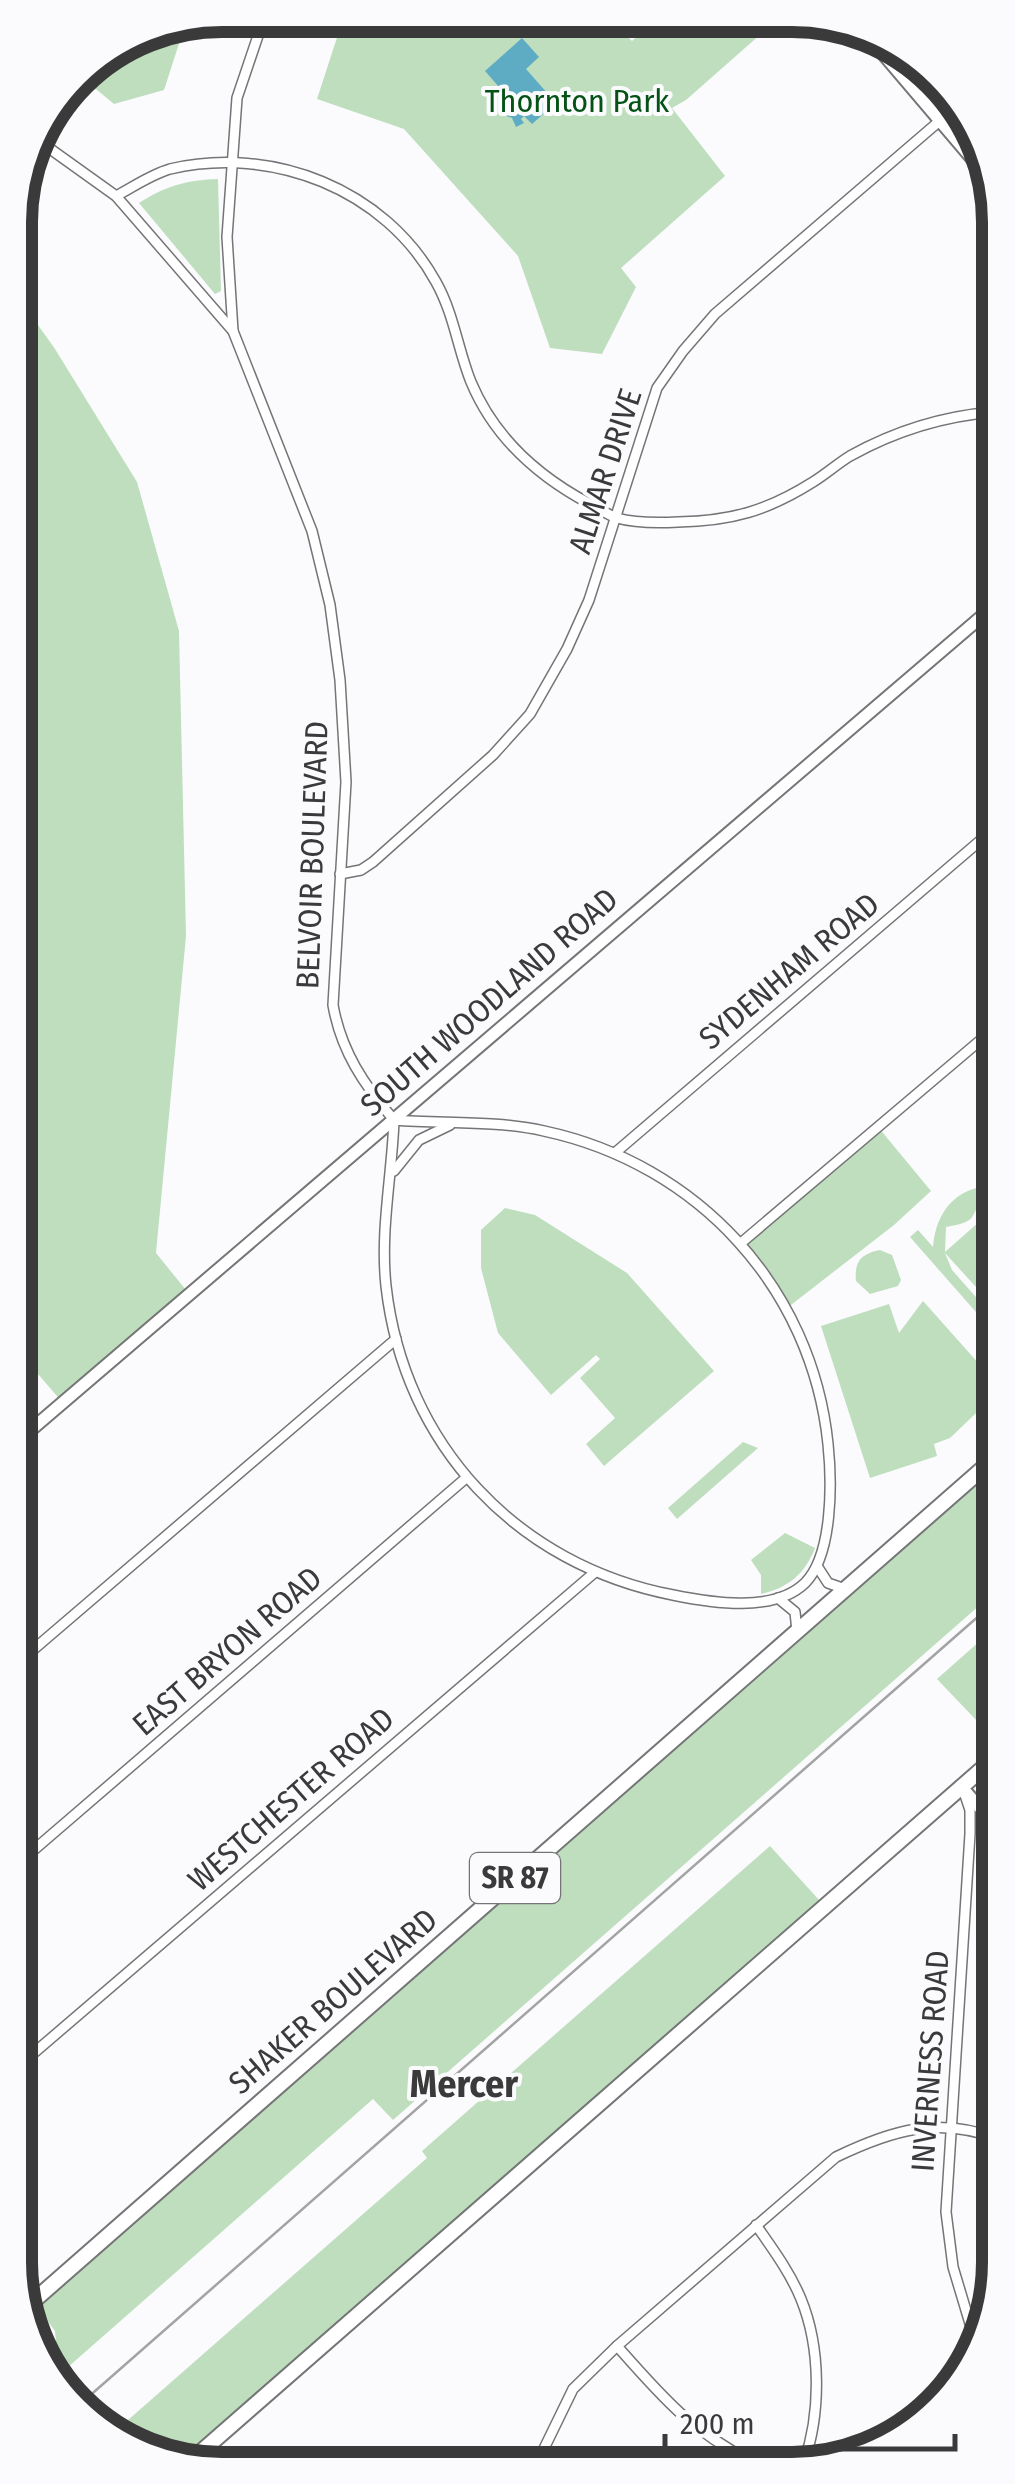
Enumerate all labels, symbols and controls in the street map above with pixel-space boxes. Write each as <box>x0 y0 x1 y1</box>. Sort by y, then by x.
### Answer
park label: Thornton Park <box>485 82 669 120</box>
street label: ALMAR DRIVE <box>561 384 649 558</box>
street label: BELVOIR BOULEVARD <box>288 720 336 990</box>
street label: SOUTH WOODLAND ROAD <box>353 880 625 1124</box>
street label: SYDENHAM ROAD <box>691 885 887 1057</box>
street label: EAST BRYON ROAD <box>125 1559 329 1743</box>
street label: WESTCHESTER ROAD <box>180 1699 402 1899</box>
road number: SR 87 <box>470 1853 560 1903</box>
street label: SHAKER BOULEVARD <box>221 1900 445 2102</box>
street label: INVERNESS ROAD <box>903 1949 957 2173</box>
district label: Mercer <box>410 2061 519 2107</box>
scale bar <box>665 2389 955 2451</box>
text: 200 m <box>680 2406 755 2442</box>

